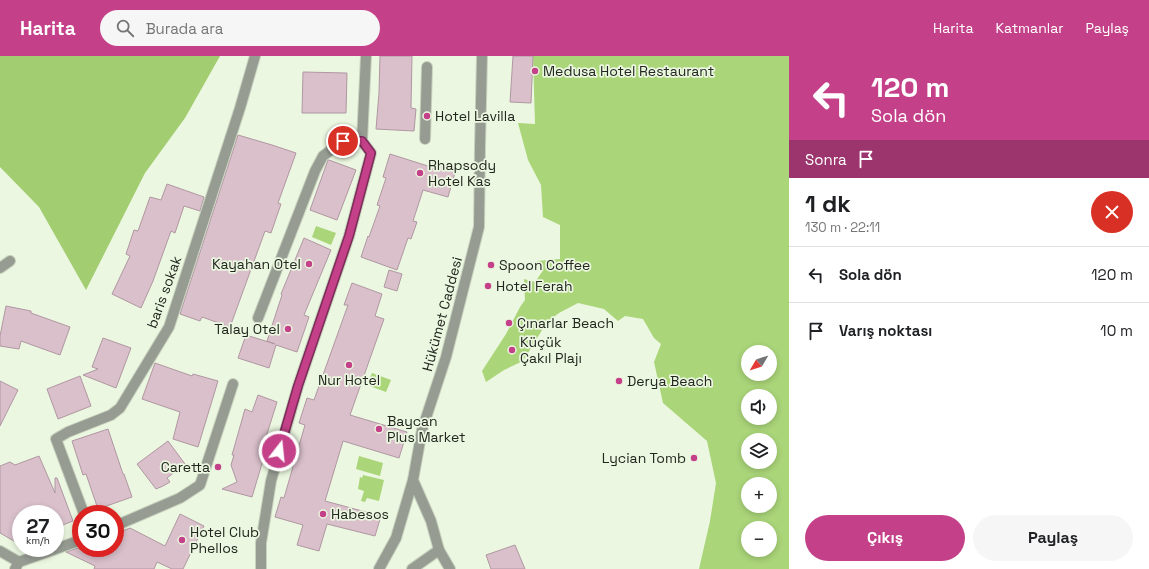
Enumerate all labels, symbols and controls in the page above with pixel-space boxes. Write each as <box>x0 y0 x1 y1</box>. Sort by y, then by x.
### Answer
search box <box>100 10 380 46</box>
text: Harita <box>20 16 76 41</box>
icon: search <box>114 17 136 39</box>
text: Burada ara <box>146 19 223 38</box>
text: Harita <box>933 19 973 37</box>
text: Katmanlar <box>995 19 1064 37</box>
text: Paylaş <box>1086 19 1129 37</box>
place label: Medusa Hotel Restaurant <box>543 62 714 80</box>
marker: Medusa Hotel Restaurant <box>530 66 540 76</box>
text: 120 m <box>871 69 949 105</box>
icon: left <box>805 72 857 124</box>
text: Sola dön <box>871 104 946 127</box>
place label: Hotel Lavilla <box>435 107 515 125</box>
marker: Hotel Lavilla <box>422 111 432 121</box>
pin <box>326 124 360 158</box>
icon: arrive <box>332 130 354 152</box>
icon: arrive <box>855 148 877 170</box>
text: Sonra <box>805 150 847 169</box>
place label: Rhapsody Hotel Kas <box>428 156 496 190</box>
marker: Rhapsody Hotel Kas <box>415 168 425 178</box>
text: 1 dk <box>805 188 851 219</box>
button: close <box>1091 191 1133 233</box>
text: 130 m · 22:11 <box>805 219 880 236</box>
street label: baris sokak <box>143 253 186 331</box>
place label: Kayahan Otel <box>212 255 301 273</box>
street label: Hükümet Caddesi <box>418 255 466 373</box>
place label: Spoon Coffee <box>499 256 590 274</box>
marker: Kayahan Otel <box>304 259 314 269</box>
marker: Spoon Coffee <box>486 260 496 270</box>
icon: left <box>805 264 827 286</box>
text: Sola dön <box>839 265 902 284</box>
text: 120 m <box>1091 265 1133 284</box>
place label: Hotel Ferah <box>496 277 573 295</box>
marker: Hotel Ferah <box>483 281 493 291</box>
place label: Çınarlar Beach <box>517 314 614 332</box>
marker: Çınarlar Beach <box>504 318 514 328</box>
place label: Talay Otel <box>214 320 280 338</box>
icon: arrive <box>805 320 827 342</box>
text: Varış noktası <box>839 321 932 340</box>
text: 10 m <box>1100 321 1133 340</box>
marker: Talay Otel <box>283 324 293 334</box>
place label: Küçük Çakıl Plajı <box>520 333 582 367</box>
marker: Küçük Çakıl Plajı <box>507 345 517 355</box>
north arrow <box>741 345 777 381</box>
map controls <box>741 345 777 557</box>
marker: Nur Hotel <box>344 360 354 370</box>
place label: Nur Hotel <box>318 371 380 389</box>
place label: Derya Beach <box>627 372 712 390</box>
marker: Derya Beach <box>614 376 624 386</box>
button: sound <box>741 389 777 425</box>
place label: Baycan Plus Market <box>387 412 465 446</box>
marker: Baycan Plus Market <box>374 424 384 434</box>
position arrow <box>258 430 300 472</box>
button: layers <box>741 433 777 469</box>
place label: Lycian Tomb <box>602 449 686 467</box>
marker: Lycian Tomb <box>689 453 699 463</box>
place label: Caretta <box>161 458 210 476</box>
marker: Caretta <box>213 462 223 472</box>
button: + <box>741 477 777 513</box>
speed limit sign: 30 <box>72 505 124 557</box>
place label: Habesos <box>331 505 389 523</box>
marker: Habesos <box>318 509 328 519</box>
text: 27 <box>27 513 49 539</box>
button: Çıkış <box>805 515 965 561</box>
button: Paylaş <box>973 515 1133 561</box>
button: − <box>741 521 777 557</box>
place label: Hotel Club Phellos <box>190 523 259 557</box>
text: km/h <box>26 534 50 547</box>
marker: Hotel Club Phellos <box>177 535 187 545</box>

